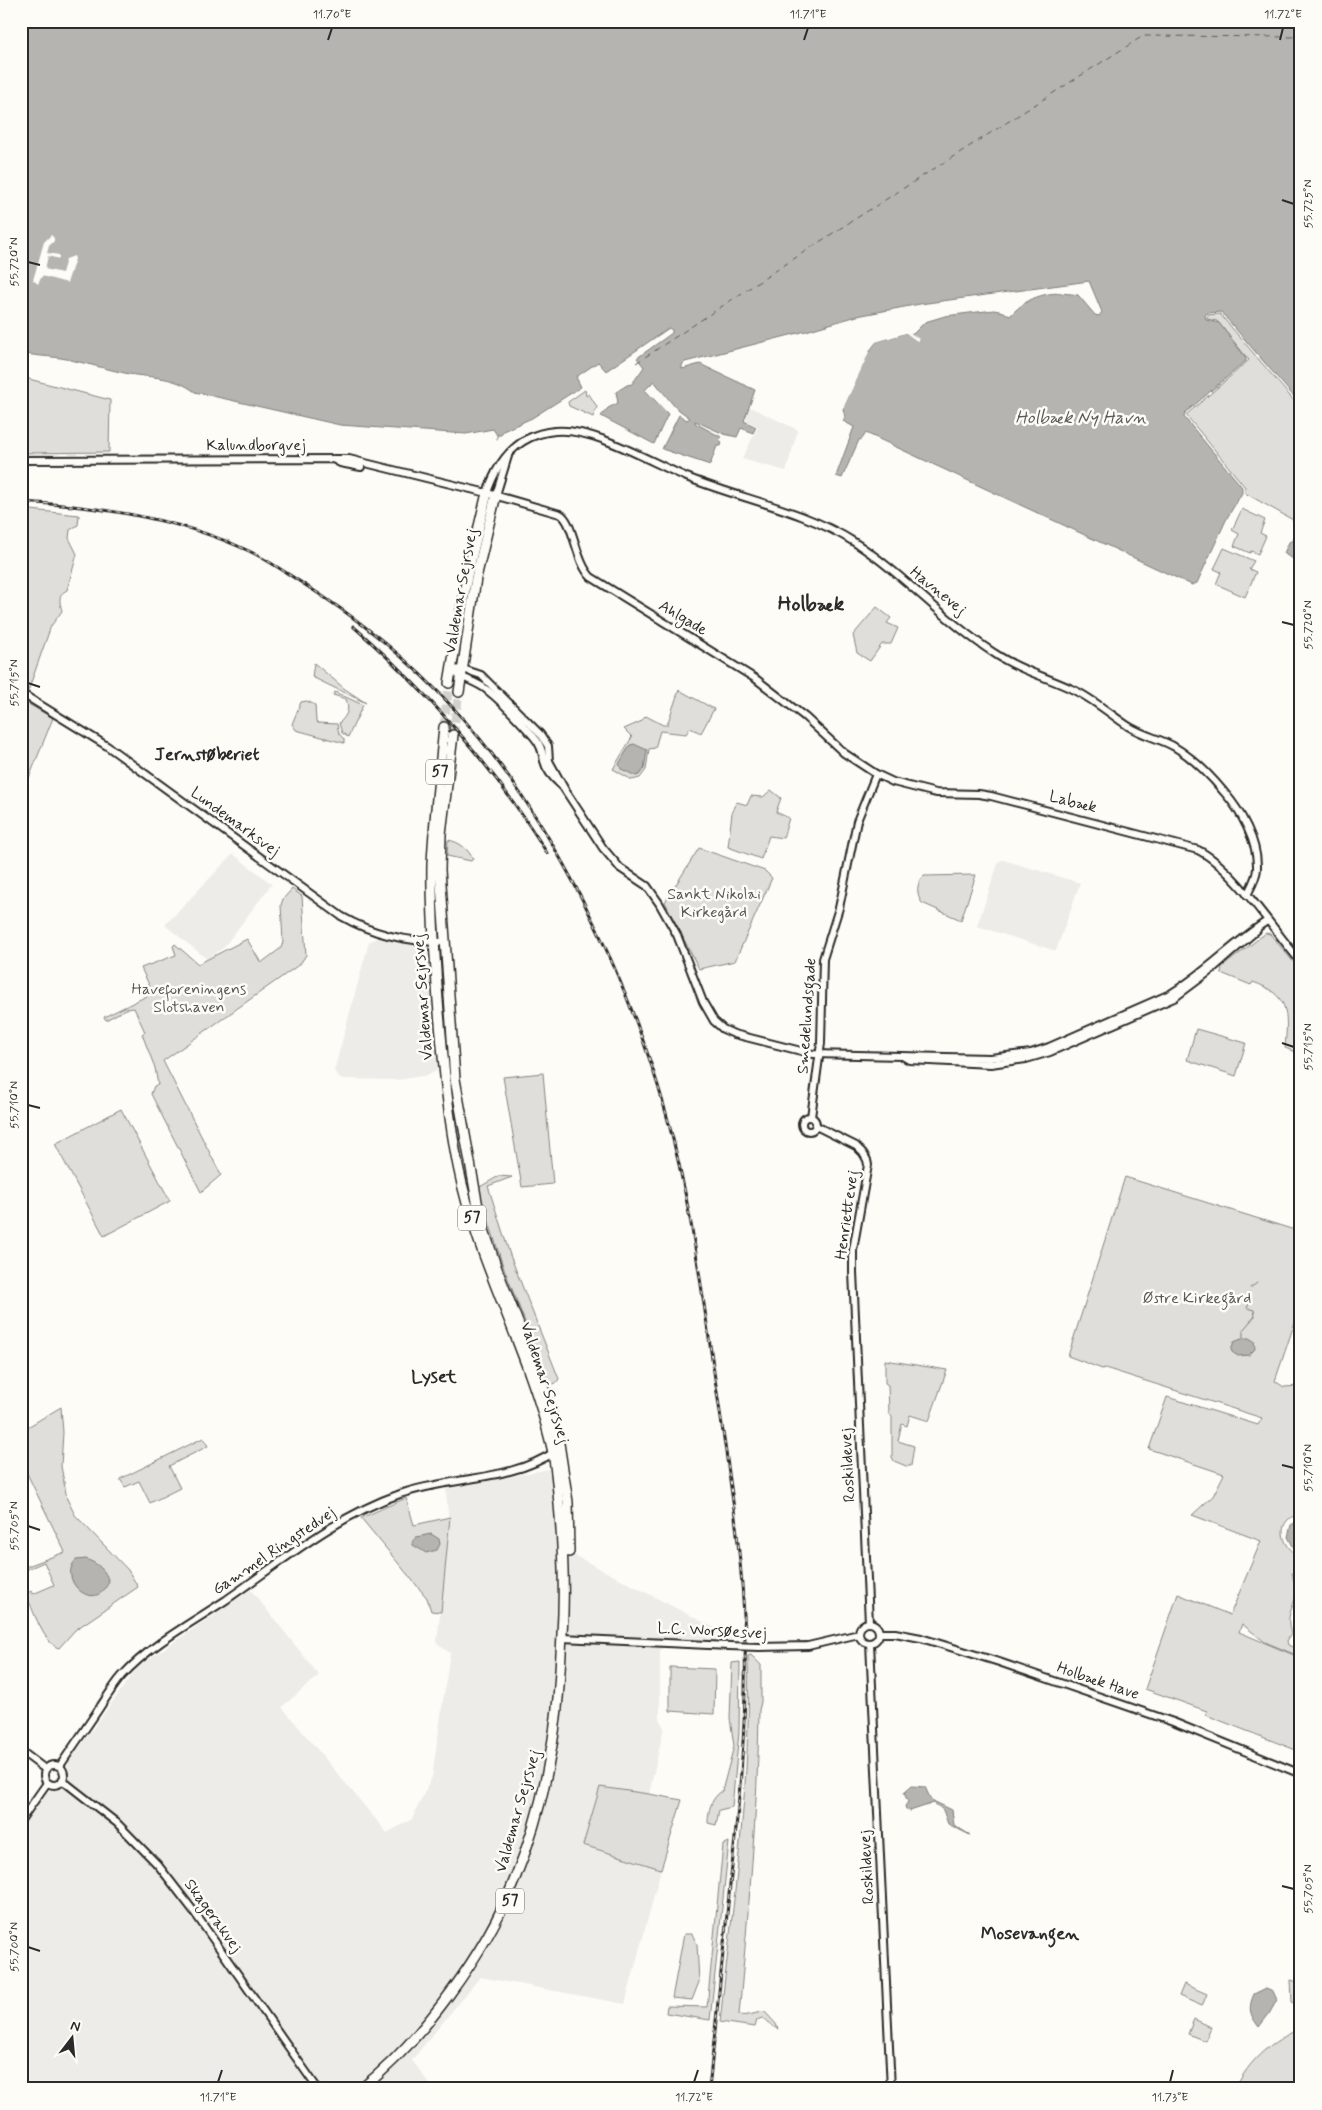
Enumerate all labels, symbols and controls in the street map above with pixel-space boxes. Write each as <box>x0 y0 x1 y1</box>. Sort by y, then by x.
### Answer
text: 11.70°E <box>313 7 351 23</box>
text: 11.71°E <box>790 7 826 23</box>
text: 11.72°E <box>1264 7 1302 23</box>
text: 55.725°N <box>1301 180 1317 228</box>
text: 55.720°N <box>7 237 23 287</box>
water label: Holbæk Ny Havn <box>1015 406 1147 430</box>
street label: Kalundborgvej <box>206 435 306 456</box>
street label: Valdemar Sejrsvej <box>440 527 482 655</box>
street label: Havnevej <box>905 562 971 620</box>
district label: Holbæk <box>778 590 845 618</box>
street label: Ahlgade <box>654 595 712 642</box>
text: 55.720°N <box>1301 600 1317 650</box>
text: 55.715°N <box>7 659 23 707</box>
district label: Jernstøberiet <box>155 743 260 767</box>
road number: 57 <box>426 760 454 784</box>
street label: Lundemarksvej <box>186 782 284 862</box>
street label: Labæk <box>1047 786 1099 818</box>
park label: Sankt Nikolai Kirkegård <box>667 884 761 923</box>
street label: Valdemar Sejrsvej <box>408 933 438 1061</box>
street label: Smedelundsgade <box>792 957 823 1075</box>
park label: Haveforeningens Slotshaven <box>132 979 246 1018</box>
text: 55.715°N <box>1301 1023 1317 1071</box>
text: 55.710°N <box>7 1081 23 1129</box>
street label: Henriettevej <box>830 1169 864 1261</box>
road number: 57 <box>458 1206 486 1230</box>
park label: Østre Kirkegård <box>1143 1288 1251 1310</box>
street label: Valdemar Sejrsvej <box>515 1319 575 1447</box>
district label: Lyset <box>411 1365 457 1389</box>
street label: Roskildevej <box>836 1427 860 1503</box>
text: 55.710°N <box>1301 1444 1317 1492</box>
text: 55.705°N <box>7 1501 23 1551</box>
street label: Gammel Ringstedvej <box>208 1502 340 1600</box>
street label: L.C. Worsøesvej <box>657 1618 767 1644</box>
street label: Holbæk Have <box>1054 1657 1142 1705</box>
street label: Valdemar Sejrsvej <box>490 1747 546 1875</box>
street label: Roskildevej <box>855 1829 879 1905</box>
text: 55.705°N <box>1301 1864 1317 1914</box>
street label: Skagerakvej <box>178 1875 247 1958</box>
road number: 57 <box>496 1888 524 1914</box>
text: 55.700°N <box>7 1922 23 1972</box>
district label: Mosevangen <box>981 1922 1080 1948</box>
north arrow <box>48 2012 98 2062</box>
text: N <box>68 2017 82 2036</box>
text: 11.71°E <box>200 2090 236 2106</box>
text: 11.72°E <box>675 2090 713 2106</box>
text: 11.73°E <box>1152 2090 1188 2106</box>

